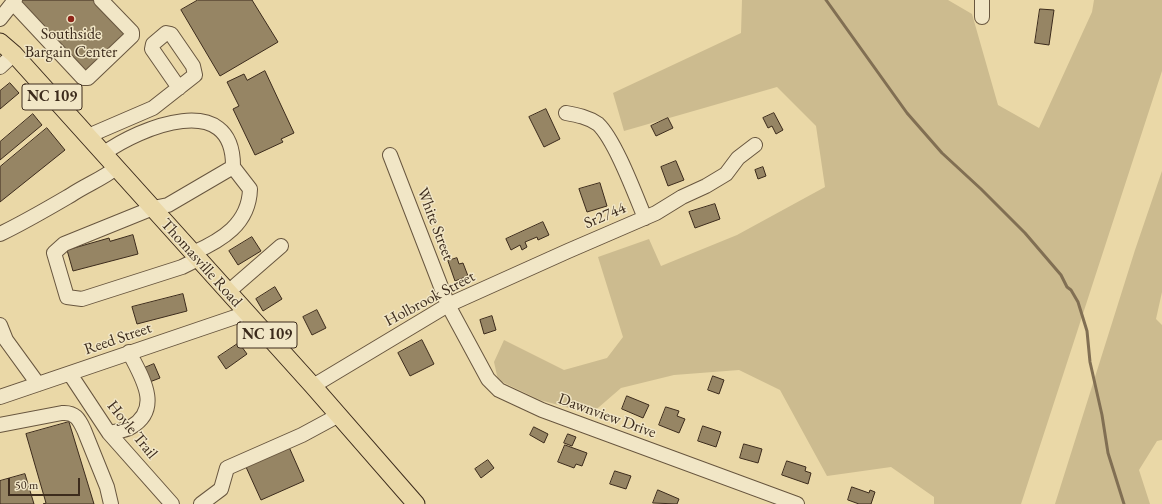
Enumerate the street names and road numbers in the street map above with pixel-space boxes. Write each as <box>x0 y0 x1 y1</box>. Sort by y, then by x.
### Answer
road number: NC 109 <box>22 84 82 110</box>
street label: White Street <box>412 185 458 263</box>
street label: Sr2744 <box>581 199 629 233</box>
street label: Thomasville Road <box>156 215 246 311</box>
street label: Holbrook Street <box>382 267 478 331</box>
street label: Reed Street <box>82 319 154 359</box>
road number: NC 109 <box>237 322 297 348</box>
street label: Dawnview Drive <box>555 389 659 443</box>
street label: Hoyle Trail <box>103 397 161 463</box>

